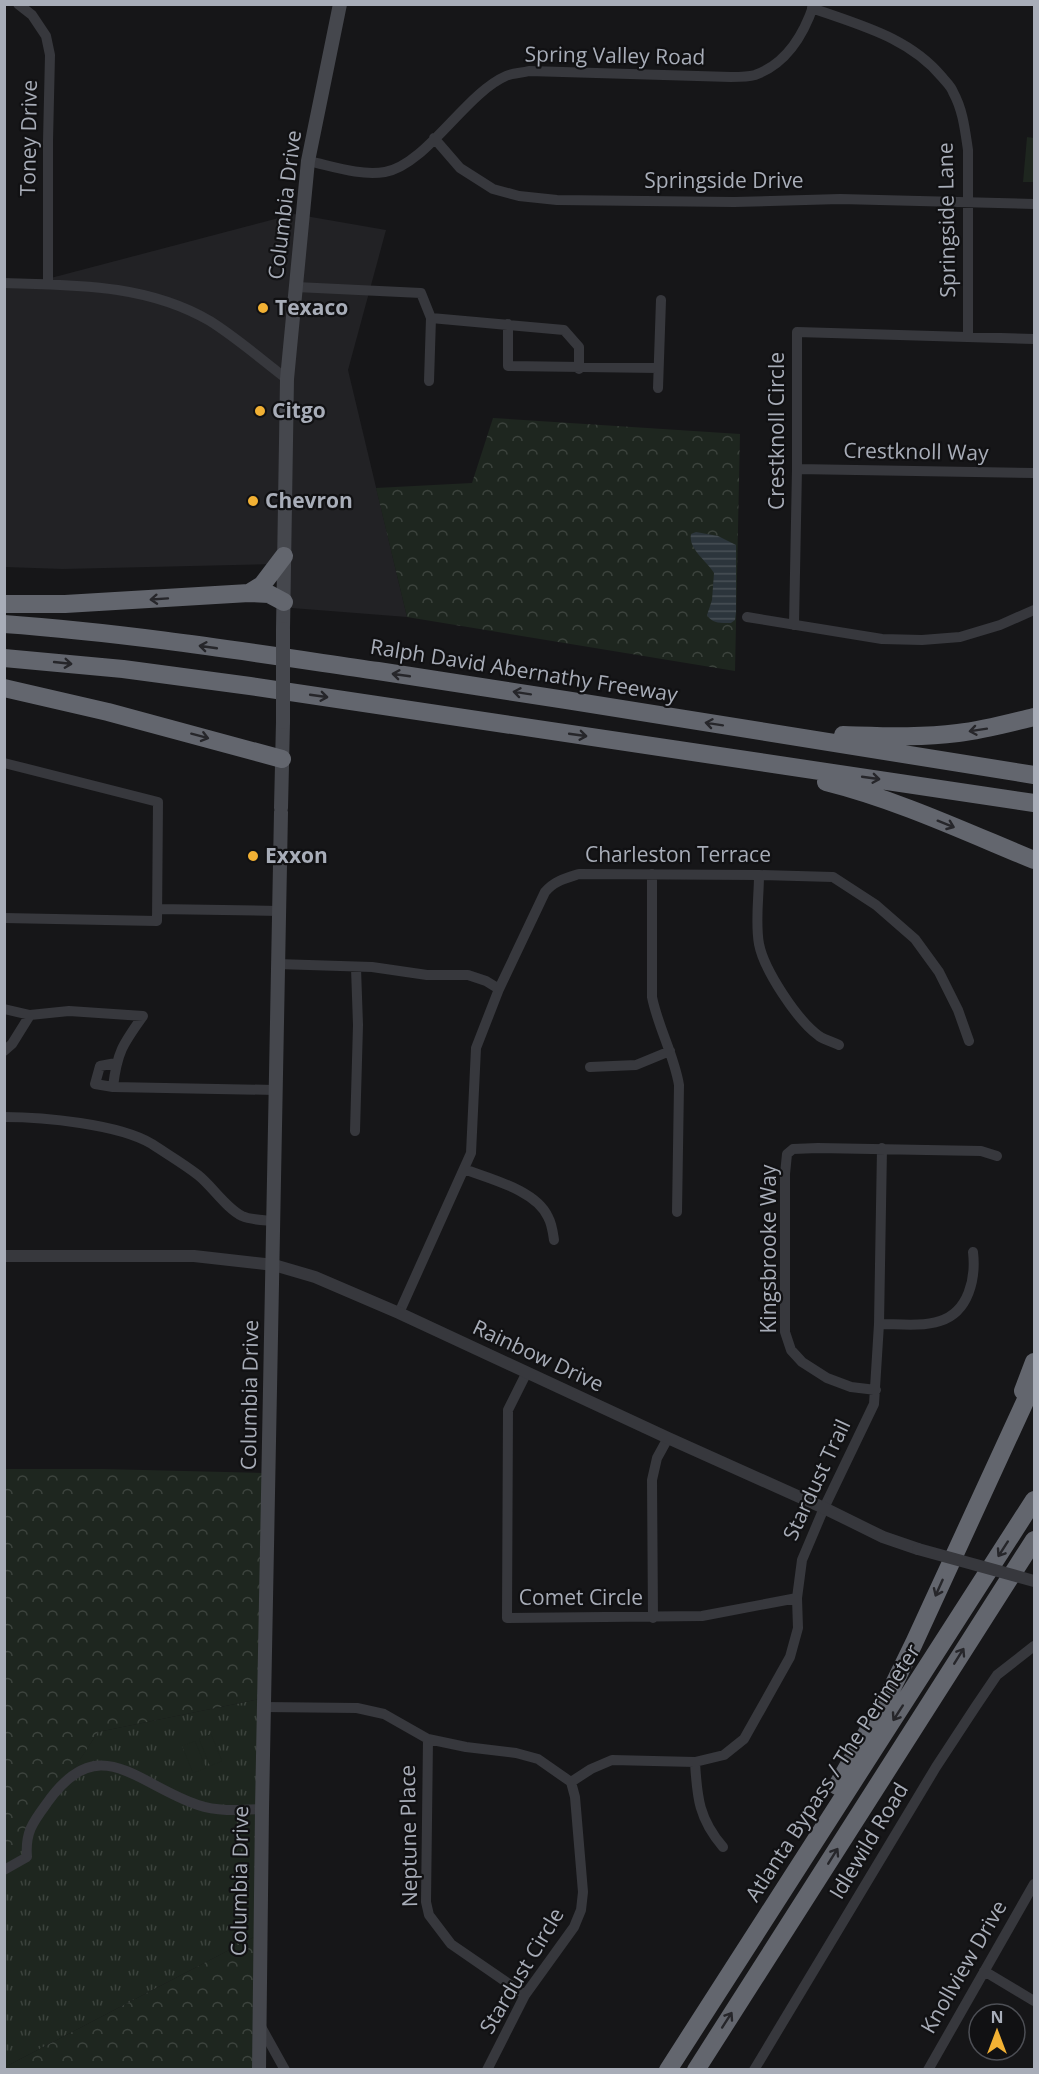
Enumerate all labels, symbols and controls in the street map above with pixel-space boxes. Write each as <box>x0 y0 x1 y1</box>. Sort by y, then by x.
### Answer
street label: Spring Valley Road <box>524 39 706 71</box>
street label: Toney Drive <box>13 80 43 196</box>
street label: Columbia Drive <box>261 129 307 281</box>
street label: Springside Lane <box>931 142 961 298</box>
street label: Springside Drive <box>644 166 804 194</box>
place label: Texaco <box>275 293 348 321</box>
marker: Texaco <box>256 301 270 315</box>
street label: Crestknoll Circle <box>762 352 790 510</box>
place label: Citgo <box>272 396 326 424</box>
marker: Citgo <box>253 404 267 418</box>
street label: Crestknoll Way <box>843 436 989 466</box>
place label: Chevron <box>265 486 353 514</box>
marker: Chevron <box>246 494 260 508</box>
one-way arrow <box>149 593 169 604</box>
street label: Ralph David Abernathy Freeway <box>368 632 680 708</box>
one-way arrow <box>198 641 218 652</box>
one-way arrow <box>52 658 72 669</box>
one-way arrow <box>391 669 411 680</box>
one-way arrow <box>512 687 532 698</box>
one-way arrow <box>308 691 328 702</box>
one-way arrow <box>705 718 724 729</box>
one-way arrow <box>968 725 988 736</box>
one-way arrow <box>567 729 587 740</box>
one-way arrow <box>190 731 209 743</box>
one-way arrow <box>861 773 880 784</box>
one-way arrow <box>937 819 955 830</box>
street label: Charleston Terrace <box>585 840 771 868</box>
place label: Exxon <box>265 841 328 869</box>
marker: Exxon <box>246 849 260 863</box>
street label: Kingsbrooke Way <box>754 1164 782 1334</box>
street label: Rainbow Drive <box>468 1313 608 1398</box>
street label: Columbia Drive <box>234 1320 264 1470</box>
street label: Stardust Trail <box>776 1415 856 1545</box>
one-way arrow <box>997 1540 1009 1557</box>
one-way arrow <box>933 1578 944 1596</box>
street label: Comet Circle <box>519 1583 643 1611</box>
street label: Atlanta Bypass / The Perimeter <box>738 1638 926 1907</box>
one-way arrow <box>954 1648 966 1665</box>
one-way arrow <box>892 1704 904 1721</box>
street label: Neptune Place <box>393 1765 423 1907</box>
street label: Idlewild Road <box>822 1777 914 1904</box>
street label: Columbia Drive <box>224 1806 254 1956</box>
one-way arrow <box>827 1848 839 1865</box>
street label: Knollview Drive <box>914 1895 1013 2038</box>
street label: Stardust Circle <box>473 1902 570 2039</box>
north arrow <box>967 2002 1027 2062</box>
text: N <box>990 2006 1004 2028</box>
one-way arrow <box>721 2012 733 2029</box>

